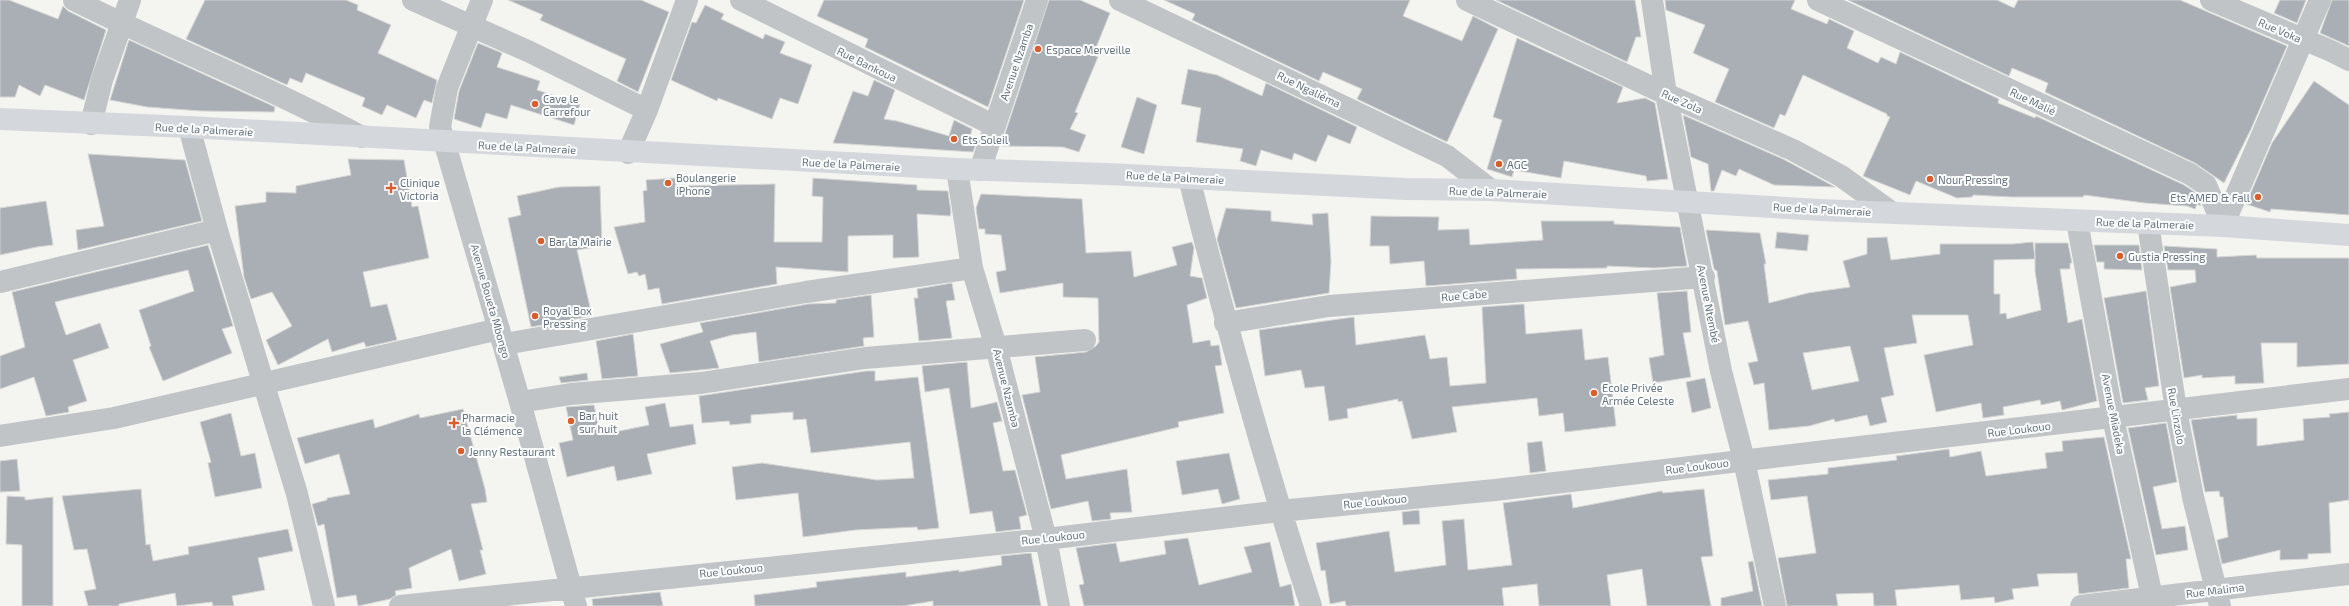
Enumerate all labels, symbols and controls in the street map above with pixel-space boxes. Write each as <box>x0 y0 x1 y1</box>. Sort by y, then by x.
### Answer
street label: Rue Voka <box>2257 15 2303 45</box>
street label: Avenue Nzamba <box>997 22 1035 102</box>
place label: Espace Merveille <box>1046 43 1131 56</box>
street label: Rue Bankoua <box>835 44 899 84</box>
marker: Espace Merveille <box>1033 44 1043 54</box>
street label: Rue Ngaliéma <box>1275 68 1343 110</box>
street label: Rue Malié <box>2008 85 2058 117</box>
street label: Rue Zola <box>1660 86 1704 116</box>
place label: Cave le Carrefour <box>543 92 592 118</box>
marker: Cave le Carrefour <box>530 99 540 109</box>
street label: Rue de la Palmeraie <box>155 120 253 138</box>
place label: Ets Soleil <box>962 133 1009 146</box>
marker: Ets Soleil <box>949 134 959 144</box>
street label: Rue de la Palmeraie <box>478 138 576 156</box>
street label: Rue de la Palmeraie <box>802 155 900 173</box>
place label: AGC <box>1507 158 1527 171</box>
marker: AGC <box>1494 159 1504 169</box>
street label: Rue de la Palmeraie <box>1126 168 1224 186</box>
place label: Boulangerie iPhone <box>676 171 736 197</box>
place label: Nour Pressing <box>1938 173 2008 186</box>
marker: Nour Pressing <box>1925 174 1935 184</box>
place label: Clinique Victoria <box>400 176 440 202</box>
marker: Boulangerie iPhone <box>663 178 673 188</box>
marker: Clinique Victoria <box>385 182 397 194</box>
street label: Rue de la Palmeraie <box>1449 184 1547 200</box>
place label: Ets AMED & Fall <box>2170 191 2251 204</box>
marker: Ets AMED & Fall <box>2253 192 2263 202</box>
street label: Rue de la Palmeraie <box>1773 200 1871 218</box>
street label: Rue de la Palmeraie <box>2096 215 2194 231</box>
place label: Bar la Mairie <box>549 235 612 248</box>
marker: Bar la Mairie <box>536 236 546 246</box>
street label: Avenue Boueta Mbongo <box>468 242 514 360</box>
place label: Gustia Pressing <box>2128 250 2205 263</box>
marker: Gustia Pressing <box>2115 251 2125 261</box>
street label: Avenue Ntembé <box>1695 264 1723 344</box>
street label: Rue Cabe <box>1441 287 1488 303</box>
place label: Royal Box Pressing <box>543 304 592 330</box>
marker: Royal Box Pressing <box>530 311 540 321</box>
street label: Avenue Nzamba <box>991 347 1023 429</box>
street label: Avenue Miadeka <box>2100 373 2128 455</box>
place label: Ecole Privée Armée Celeste <box>1602 381 1674 407</box>
street label: Rue Linzolo <box>2166 387 2188 445</box>
marker: Ecole Privée Armée Celeste <box>1589 388 1599 398</box>
place label: Bar huit sur huit <box>579 409 618 435</box>
place label: Pharmacie la Clémence <box>462 411 522 437</box>
marker: Bar huit sur huit <box>566 416 576 426</box>
marker: Pharmacie la Clémence <box>449 418 459 428</box>
street label: Rue Loukouo <box>1987 419 2051 439</box>
place label: Jenny Restaurant <box>469 445 555 458</box>
marker: Jenny Restaurant <box>456 446 466 456</box>
street label: Rue Loukouo <box>1665 456 1729 476</box>
street label: Rue Loukouo <box>1343 491 1407 511</box>
street label: Rue Loukouo <box>1021 527 1085 547</box>
street label: Rue Loukouo <box>699 560 763 580</box>
street label: Rue Malima <box>2185 580 2245 600</box>

